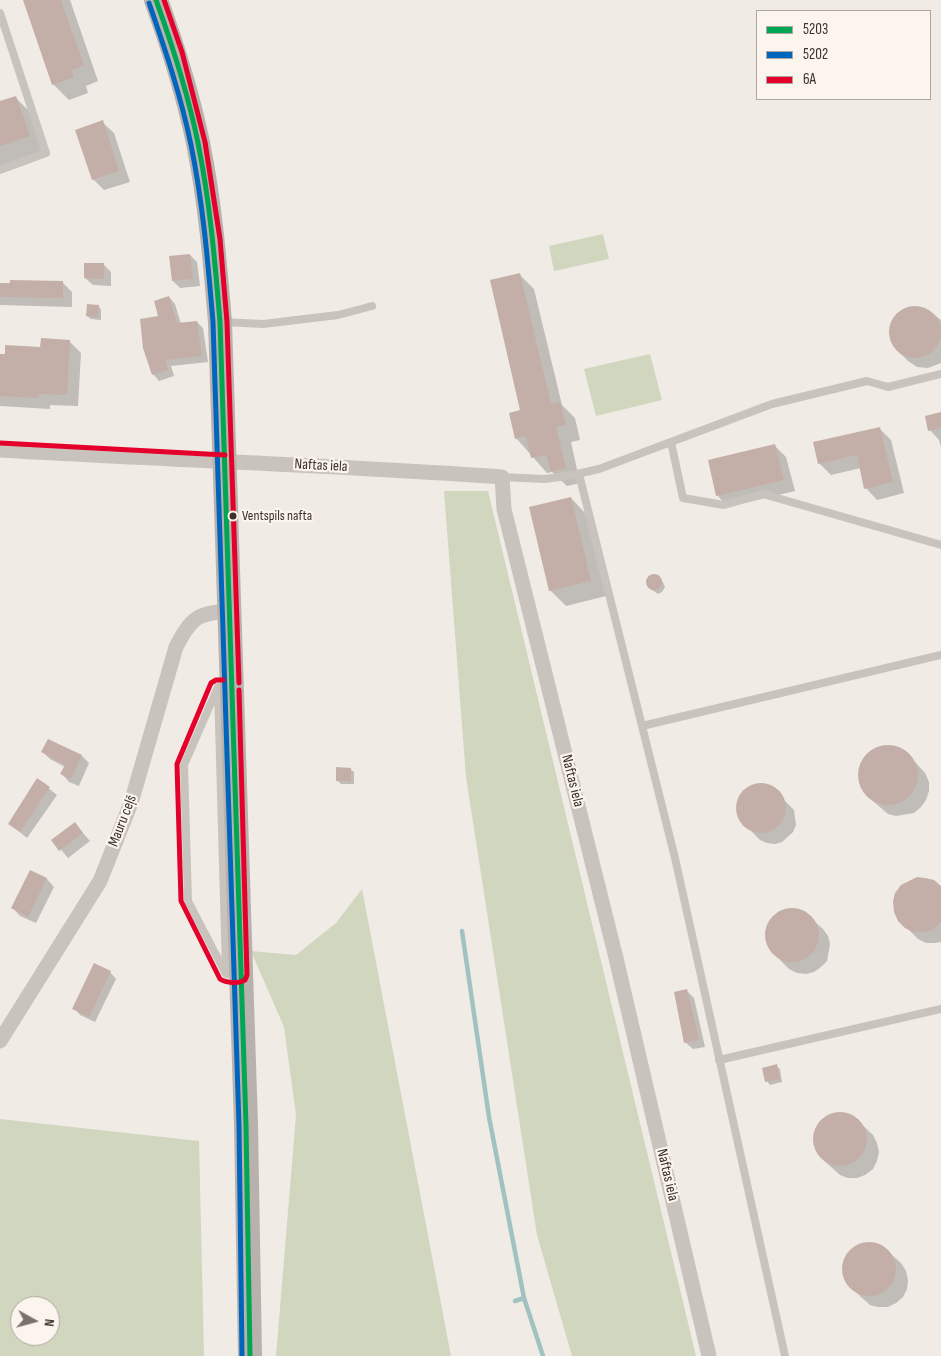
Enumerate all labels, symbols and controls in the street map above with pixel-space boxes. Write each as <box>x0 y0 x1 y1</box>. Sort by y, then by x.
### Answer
legend <box>756 10 931 100</box>
text: 5203 <box>803 20 828 39</box>
text: 5202 <box>803 45 828 64</box>
text: 6A <box>803 70 816 89</box>
street label: Naftas iela <box>294 456 348 476</box>
place label: Ventspils nafta <box>242 508 312 524</box>
marker: Ventspils nafta <box>228 511 238 521</box>
street label: Naftas iela <box>557 753 587 809</box>
street label: Mauru ceļš <box>105 793 141 849</box>
street label: Naftas iela <box>652 1147 682 1203</box>
north arrow <box>10 1296 60 1346</box>
text: N <box>41 1318 58 1328</box>

